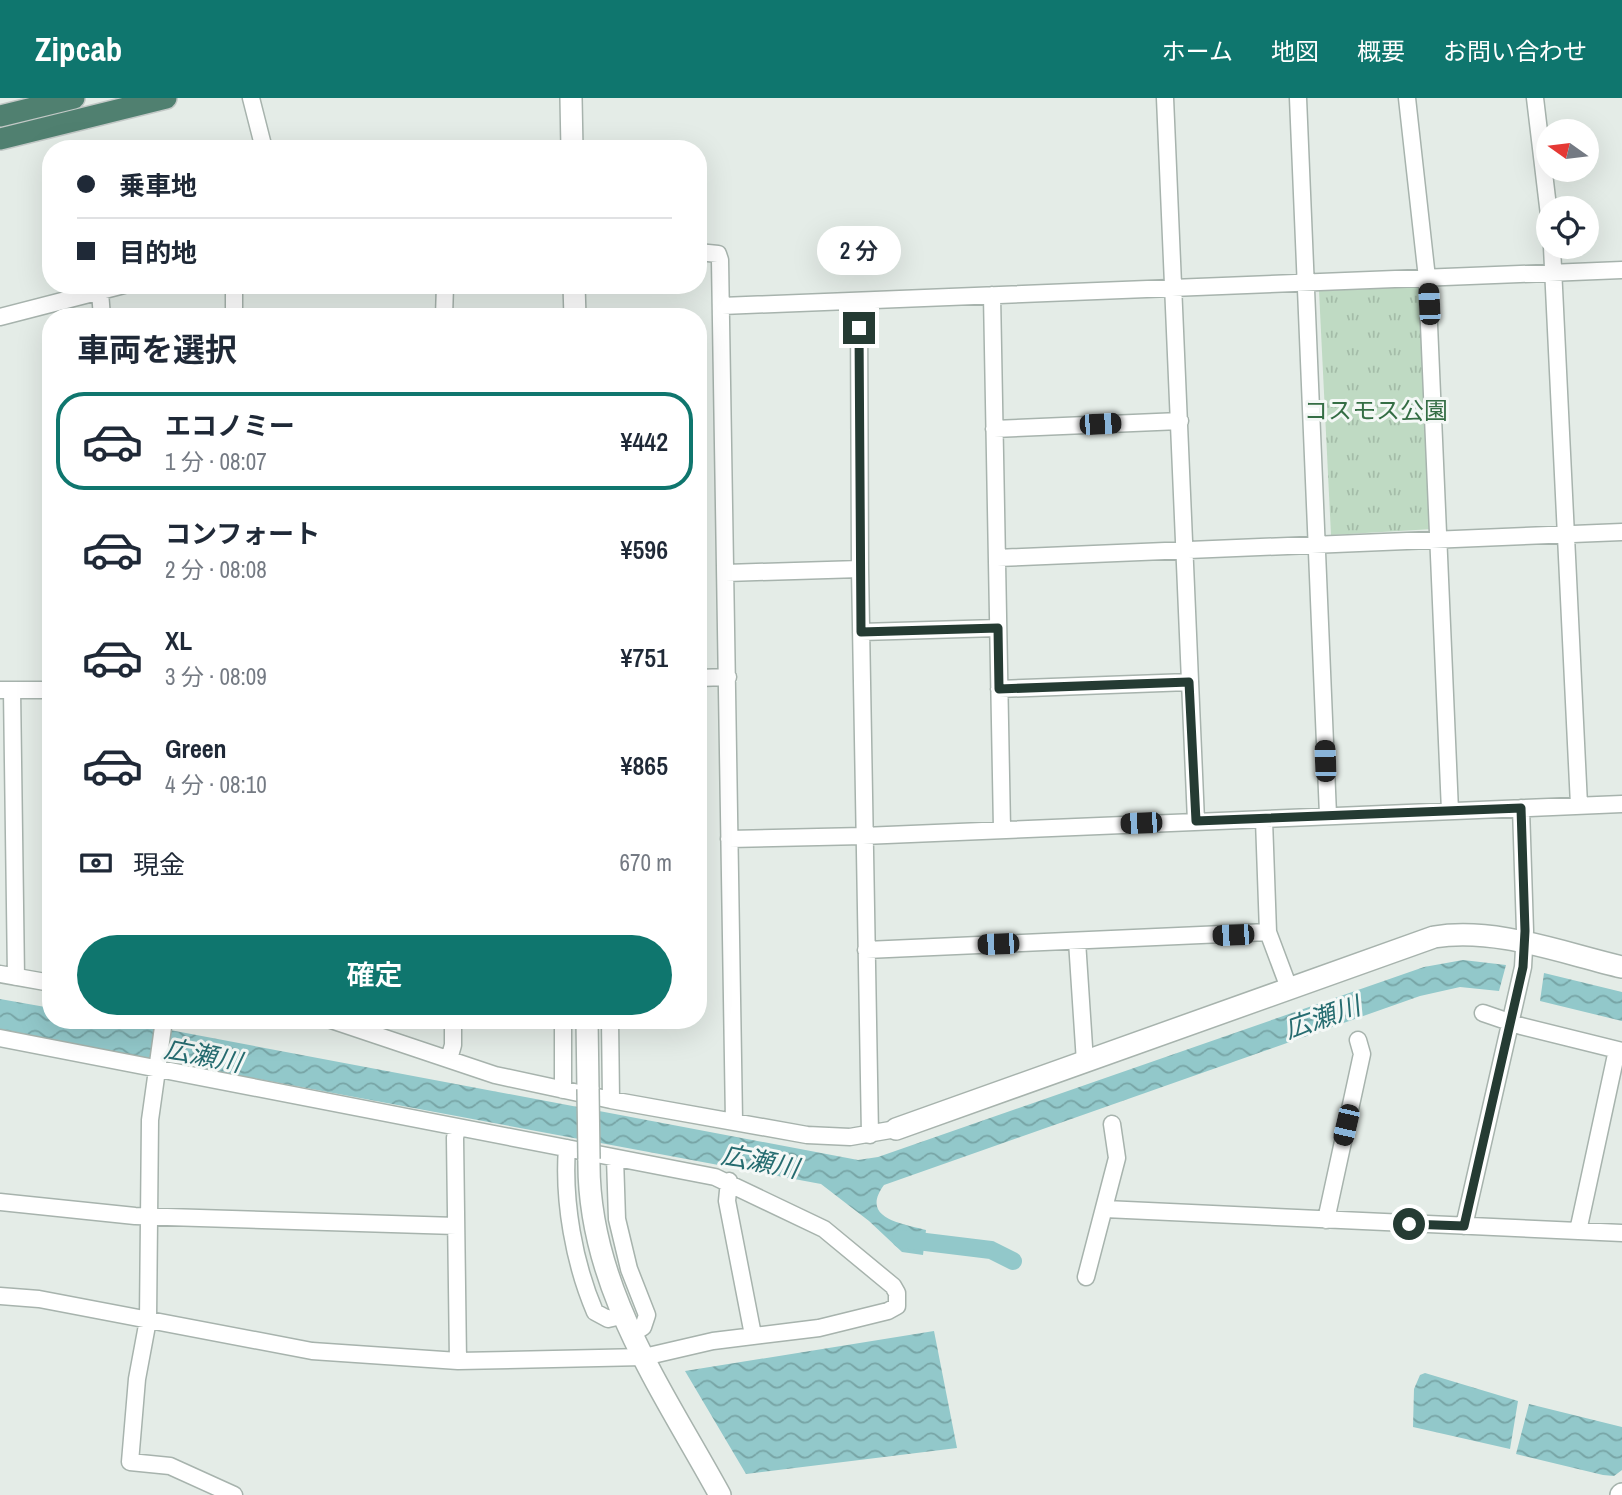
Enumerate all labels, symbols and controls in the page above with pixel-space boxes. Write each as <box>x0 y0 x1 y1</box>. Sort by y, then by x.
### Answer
text: Zipcab <box>35 27 122 71</box>
text: ホーム <box>1162 35 1233 67</box>
text: 地図 <box>1271 35 1319 67</box>
text: 概要 <box>1357 35 1405 67</box>
text: お問い合わせ <box>1443 35 1587 67</box>
north arrow <box>1536 119 1600 182</box>
map controls <box>1536 119 1599 259</box>
text: 乗車地 <box>119 168 197 203</box>
button: locate <box>1536 196 1599 259</box>
callout: 2 分 <box>817 226 901 275</box>
text: 目的地 <box>119 235 197 270</box>
text: 2 分 <box>840 235 878 266</box>
car <box>1418 282 1441 326</box>
route end <box>843 312 875 344</box>
text: 車両を選択 <box>77 328 237 371</box>
park label: コスモス公園 <box>1304 394 1448 426</box>
text: エコノミー <box>165 408 295 443</box>
icon: car <box>81 410 144 473</box>
car <box>1079 412 1122 436</box>
text: ¥442 <box>621 424 668 459</box>
text: 1 分 · 08:07 <box>165 446 267 477</box>
text: コンフォート <box>165 516 320 551</box>
icon: car <box>81 518 144 581</box>
text: ¥596 <box>621 532 668 567</box>
text: 2 分 · 08:08 <box>165 554 267 585</box>
text: XL <box>165 623 192 658</box>
icon: car <box>81 626 144 689</box>
text: ¥751 <box>621 640 668 675</box>
text: 3 分 · 08:09 <box>165 661 267 692</box>
text: Green <box>165 731 227 766</box>
icon: car <box>81 734 144 797</box>
car <box>1314 740 1337 782</box>
text: ¥865 <box>621 748 668 783</box>
text: 4 分 · 08:10 <box>165 769 267 800</box>
car <box>1120 812 1163 834</box>
icon: cash <box>77 844 115 882</box>
text: 現金 <box>133 847 185 882</box>
text: 670 m <box>620 847 672 878</box>
car <box>1212 924 1255 946</box>
car <box>977 933 1020 955</box>
button: 確定 <box>77 935 672 1015</box>
water label: 広瀬川 <box>1279 987 1367 1046</box>
water label: 広瀬川 <box>161 1030 248 1080</box>
car <box>1332 1102 1361 1148</box>
water label: 広瀬川 <box>718 1136 805 1186</box>
route start <box>1393 1208 1425 1240</box>

